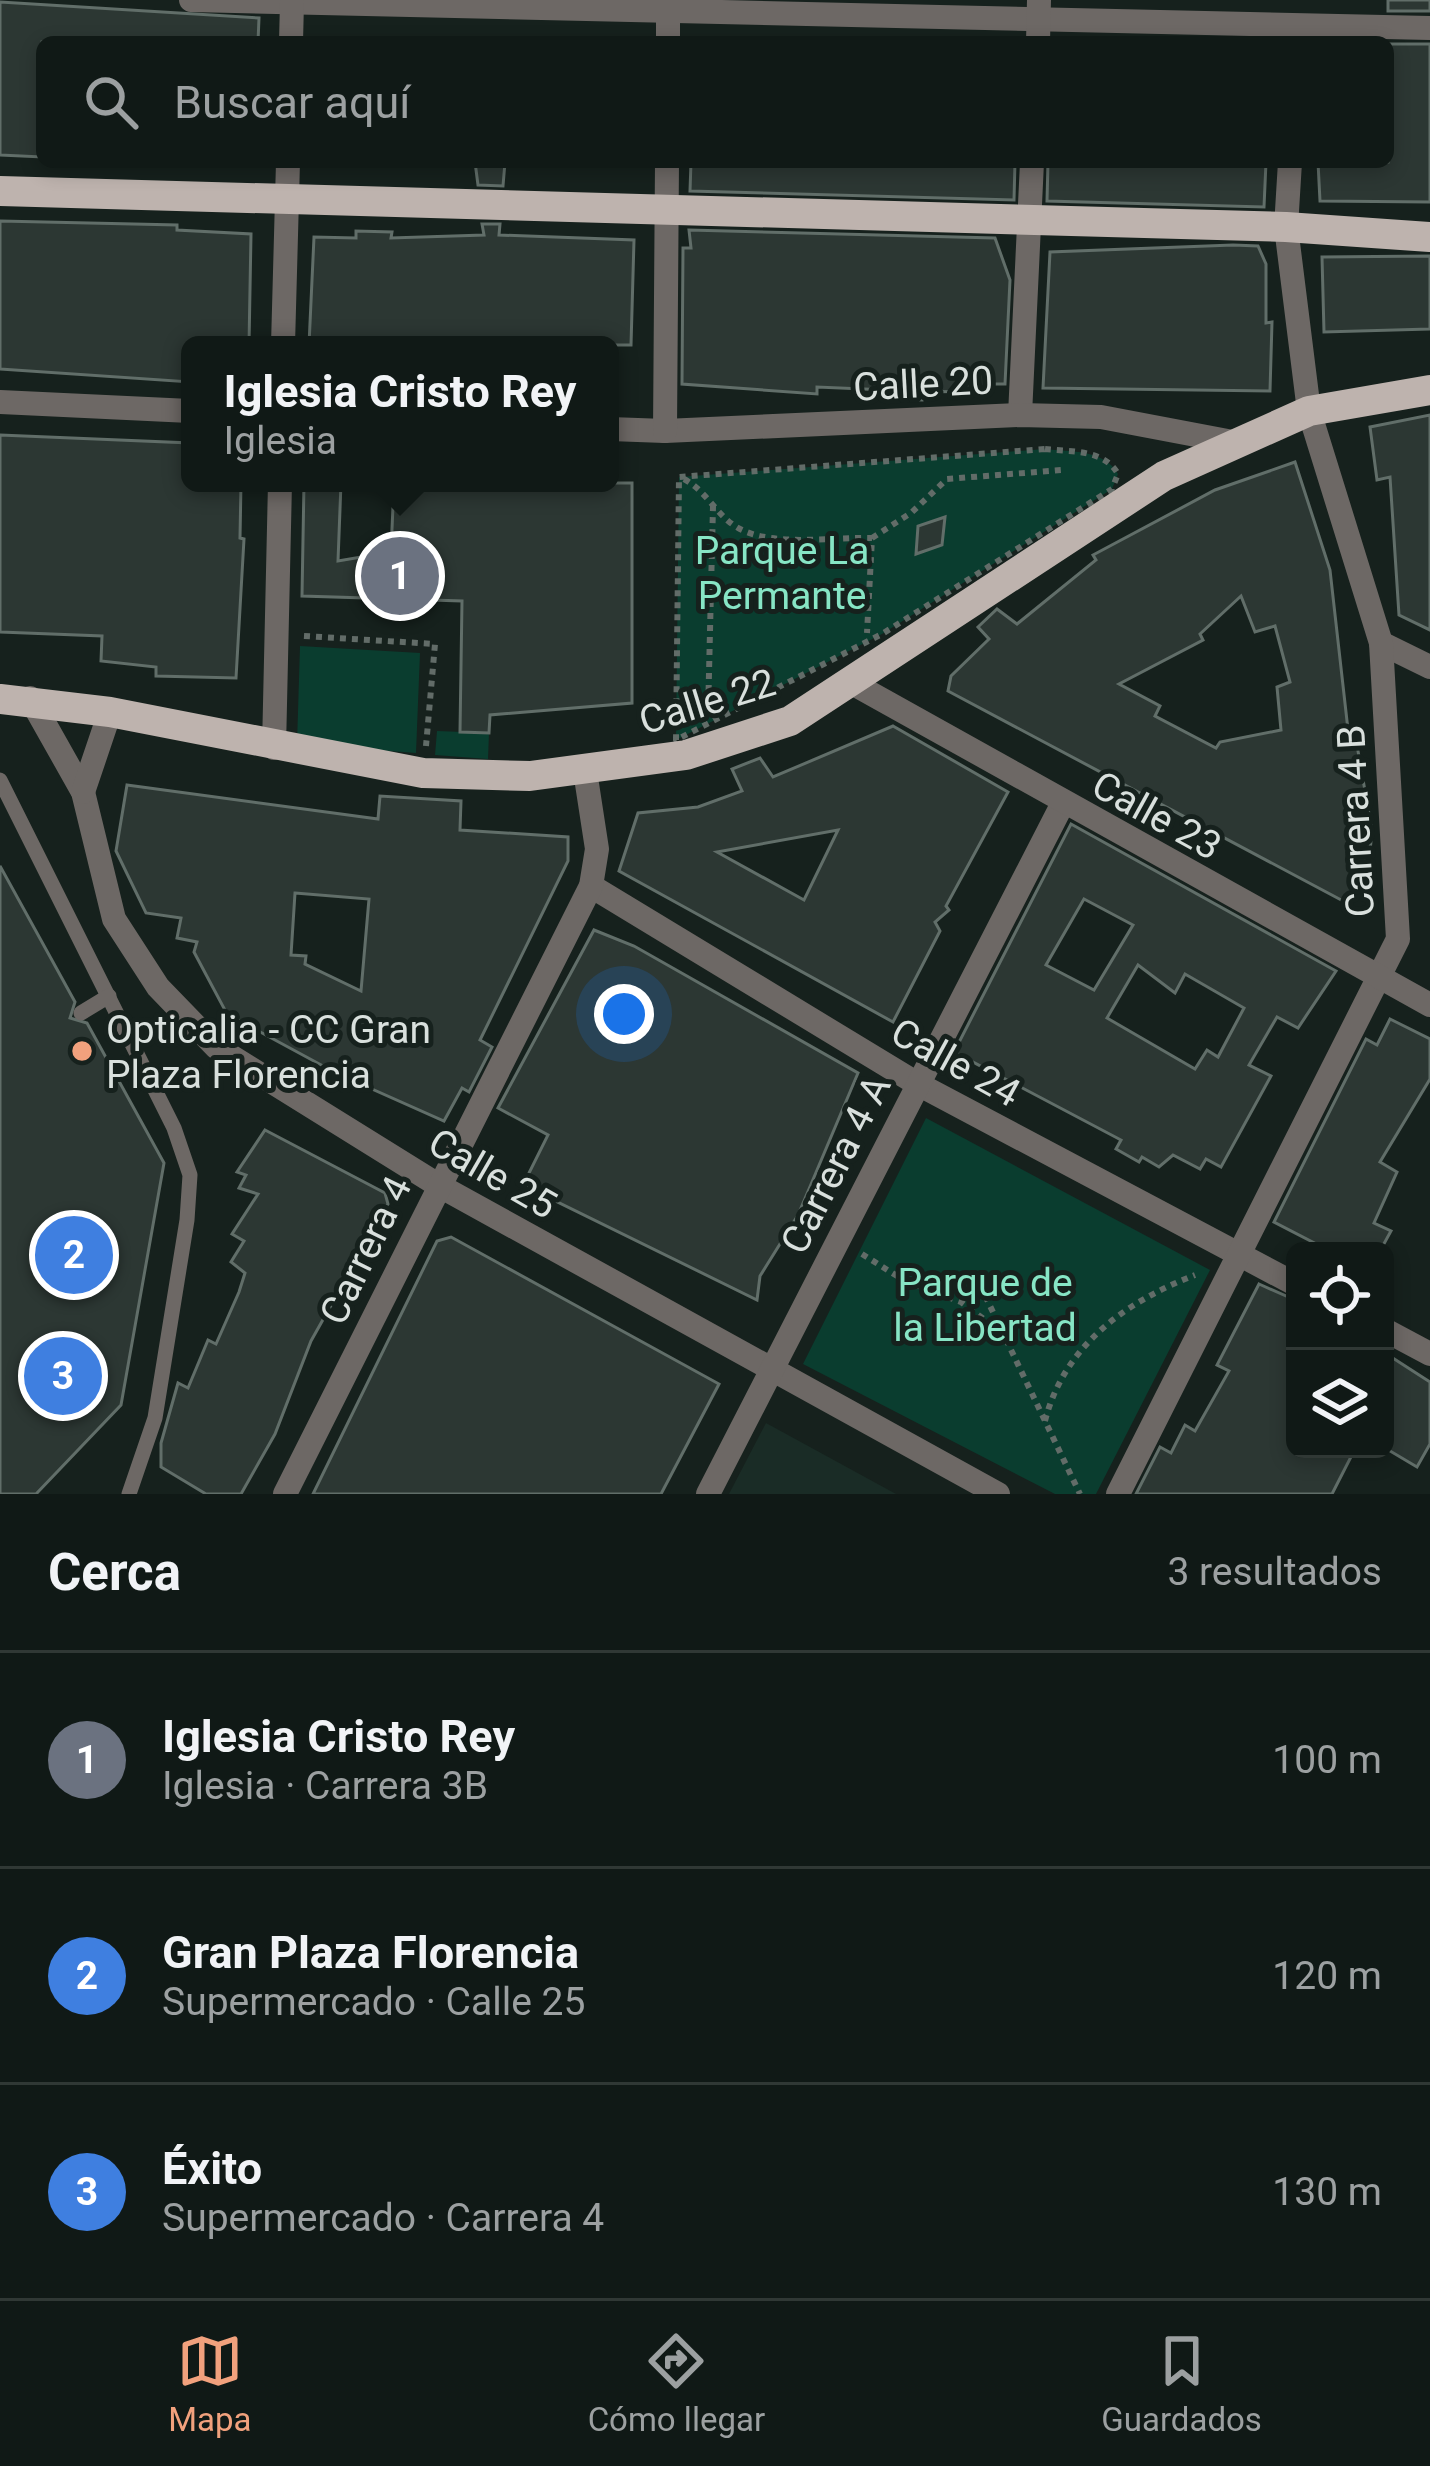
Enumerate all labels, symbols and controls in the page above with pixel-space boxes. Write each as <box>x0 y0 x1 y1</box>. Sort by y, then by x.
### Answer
search box <box>36 36 1394 168</box>
icon: search <box>78 69 144 135</box>
text: Buscar aquí <box>174 76 411 129</box>
popup <box>181 336 619 492</box>
street label: Calle 20 <box>852 357 994 411</box>
text: Iglesia Cristo Rey <box>223 365 577 418</box>
text: Iglesia <box>223 418 337 464</box>
park label: Parque La Permante <box>695 528 869 619</box>
pin: 1 <box>361 531 439 621</box>
street label: Calle 22 <box>634 660 781 744</box>
street label: Carrera 4 B <box>1328 724 1384 918</box>
street label: Calle 23 <box>1084 762 1229 870</box>
your location <box>594 984 654 1044</box>
place label: Opticalia - CC Gran Plaza Florencia <box>106 1007 431 1098</box>
street label: Calle 24 <box>883 1009 1028 1117</box>
marker: Opticalia - CC Gran Plaza Florencia <box>69 1038 95 1064</box>
street label: Carrera 4 A <box>771 1068 900 1261</box>
street label: Calle 25 <box>420 1119 565 1229</box>
street label: Carrera 4 <box>310 1169 421 1332</box>
pin: 2 <box>35 1210 113 1300</box>
map controls <box>1286 1242 1394 1458</box>
button: locate <box>1286 1242 1394 1350</box>
park label: Parque de la Libertad <box>893 1260 1077 1351</box>
pin: 3 <box>24 1331 102 1421</box>
button: layers <box>1286 1350 1394 1458</box>
text: Cerca <box>48 1543 181 1602</box>
text: 3 resultados <box>1167 1549 1382 1595</box>
text: Iglesia Cristo Rey <box>162 1710 515 1763</box>
text: 1 <box>76 1737 98 1783</box>
text: 100 m <box>1272 1737 1382 1783</box>
text: Iglesia · Carrera 3B <box>162 1763 488 1809</box>
text: Gran Plaza Florencia <box>162 1926 579 1979</box>
text: 2 <box>76 1953 98 1999</box>
text: 120 m <box>1272 1953 1382 1999</box>
text: Supermercado · Calle 25 <box>162 1979 585 2025</box>
text: Éxito <box>162 2142 262 2195</box>
text: 3 <box>76 2169 98 2215</box>
text: 130 m <box>1272 2169 1382 2215</box>
text: Supermercado · Carrera 4 <box>162 2195 604 2241</box>
tab: Mapa <box>168 2328 251 2439</box>
tab: Cómo llegar <box>588 2328 765 2439</box>
tab: Guardados <box>1101 2328 1262 2439</box>

